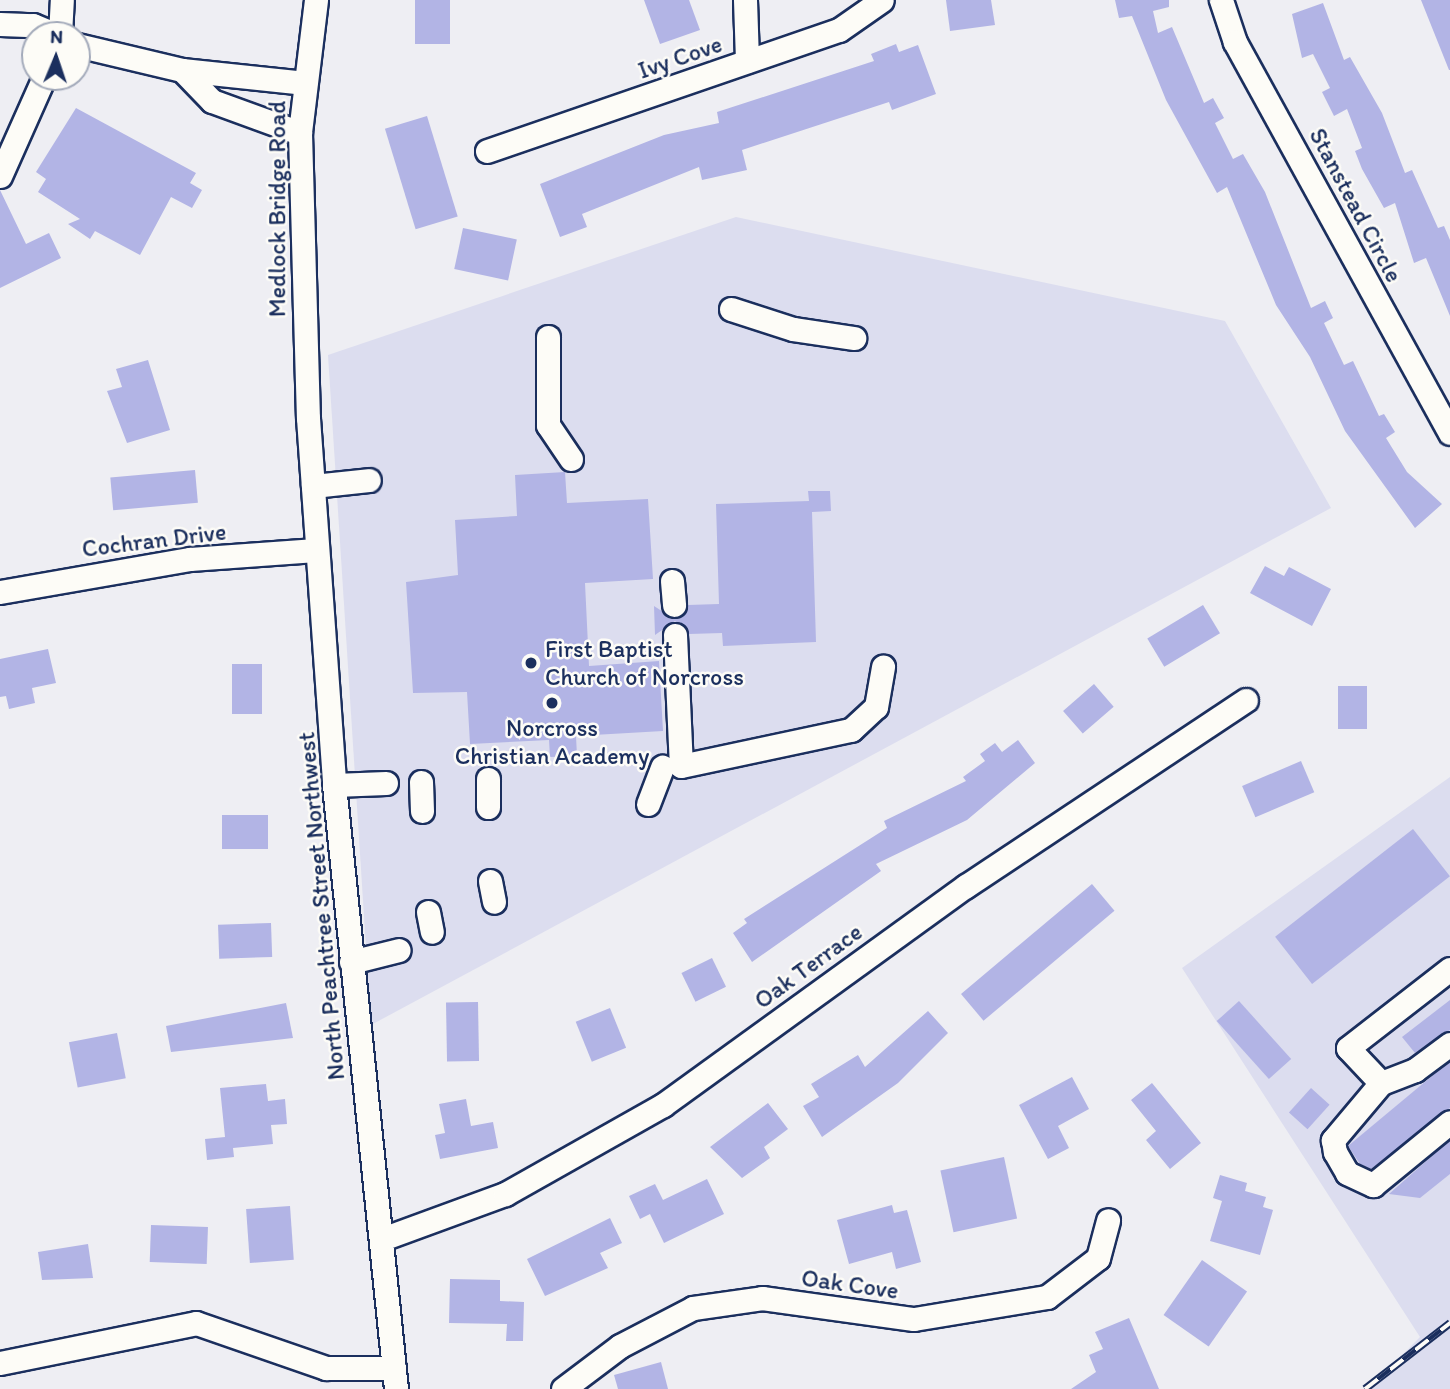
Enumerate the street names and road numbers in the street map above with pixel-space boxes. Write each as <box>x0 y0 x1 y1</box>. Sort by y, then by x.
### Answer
street label: Ivy Cove <box>634 29 726 85</box>
street label: Medlock Bridge Road <box>263 101 291 317</box>
street label: Stanstead Circle <box>1303 123 1409 287</box>
street label: Cochran Drive <box>80 517 228 563</box>
street label: North Peachtree Street Northwest <box>291 731 351 1081</box>
street label: Oak Terrace <box>750 918 866 1014</box>
street label: Oak Cove <box>800 1263 900 1305</box>

